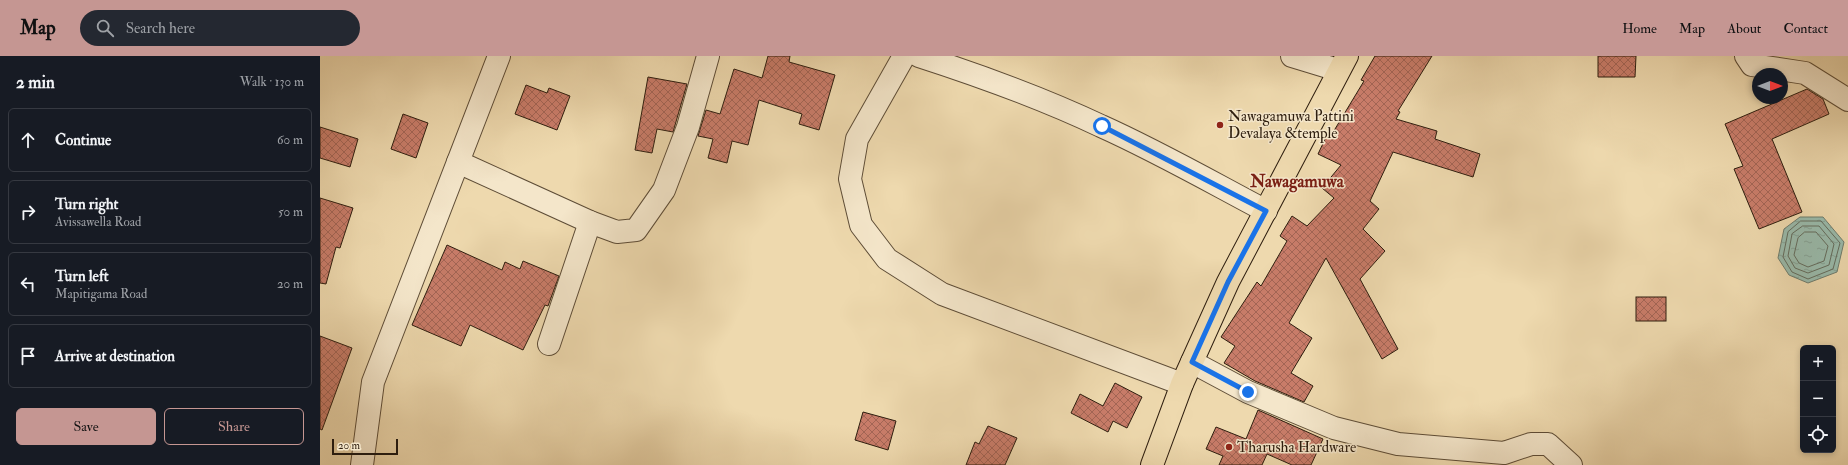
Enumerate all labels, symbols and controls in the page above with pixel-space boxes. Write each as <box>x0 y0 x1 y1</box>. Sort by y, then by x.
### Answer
search box <box>80 10 360 46</box>
text: Map <box>20 16 56 40</box>
icon: search <box>94 17 116 39</box>
text: Search here <box>126 19 195 38</box>
text: Home <box>1622 20 1657 37</box>
text: Map <box>1679 20 1705 37</box>
text: About <box>1727 20 1761 37</box>
text: Contact <box>1783 20 1828 37</box>
north arrow <box>1752 68 1788 104</box>
text: 2 min <box>16 72 55 93</box>
text: Walk · 130 m <box>240 74 304 90</box>
place label: Nawagamuwa Pattini Devalaya &temple <box>1228 107 1354 144</box>
route start <box>1093 117 1111 135</box>
marker: Nawagamuwa Pattini Devalaya &temple <box>1215 120 1225 130</box>
icon: ahead <box>17 129 39 151</box>
text: Continue <box>55 131 111 150</box>
text: 60 m <box>277 132 303 148</box>
district label: Nawagamuwa <box>1249 171 1345 193</box>
text: Turn right <box>55 195 118 214</box>
icon: right <box>17 201 39 223</box>
text: 50 m <box>278 204 303 220</box>
text: Avissawella Road <box>55 214 141 230</box>
text: Turn left <box>55 267 109 286</box>
icon: left <box>17 273 39 295</box>
text: 20 m <box>277 276 303 292</box>
text: Mapitigama Road <box>55 286 148 302</box>
icon: arrive <box>17 345 39 367</box>
map controls <box>1800 345 1836 453</box>
button: + <box>1800 345 1836 381</box>
text: Arrive at destination <box>55 347 175 366</box>
button: − <box>1800 381 1836 417</box>
route end <box>1239 383 1257 401</box>
button: Save <box>16 408 156 445</box>
button: Share <box>164 408 304 445</box>
button: locate <box>1800 417 1836 453</box>
scale bar <box>332 437 398 456</box>
place label: Tharusha Hardware <box>1237 438 1356 457</box>
text: 20 m <box>338 439 360 452</box>
marker: Tharusha Hardware <box>1224 442 1234 452</box>

